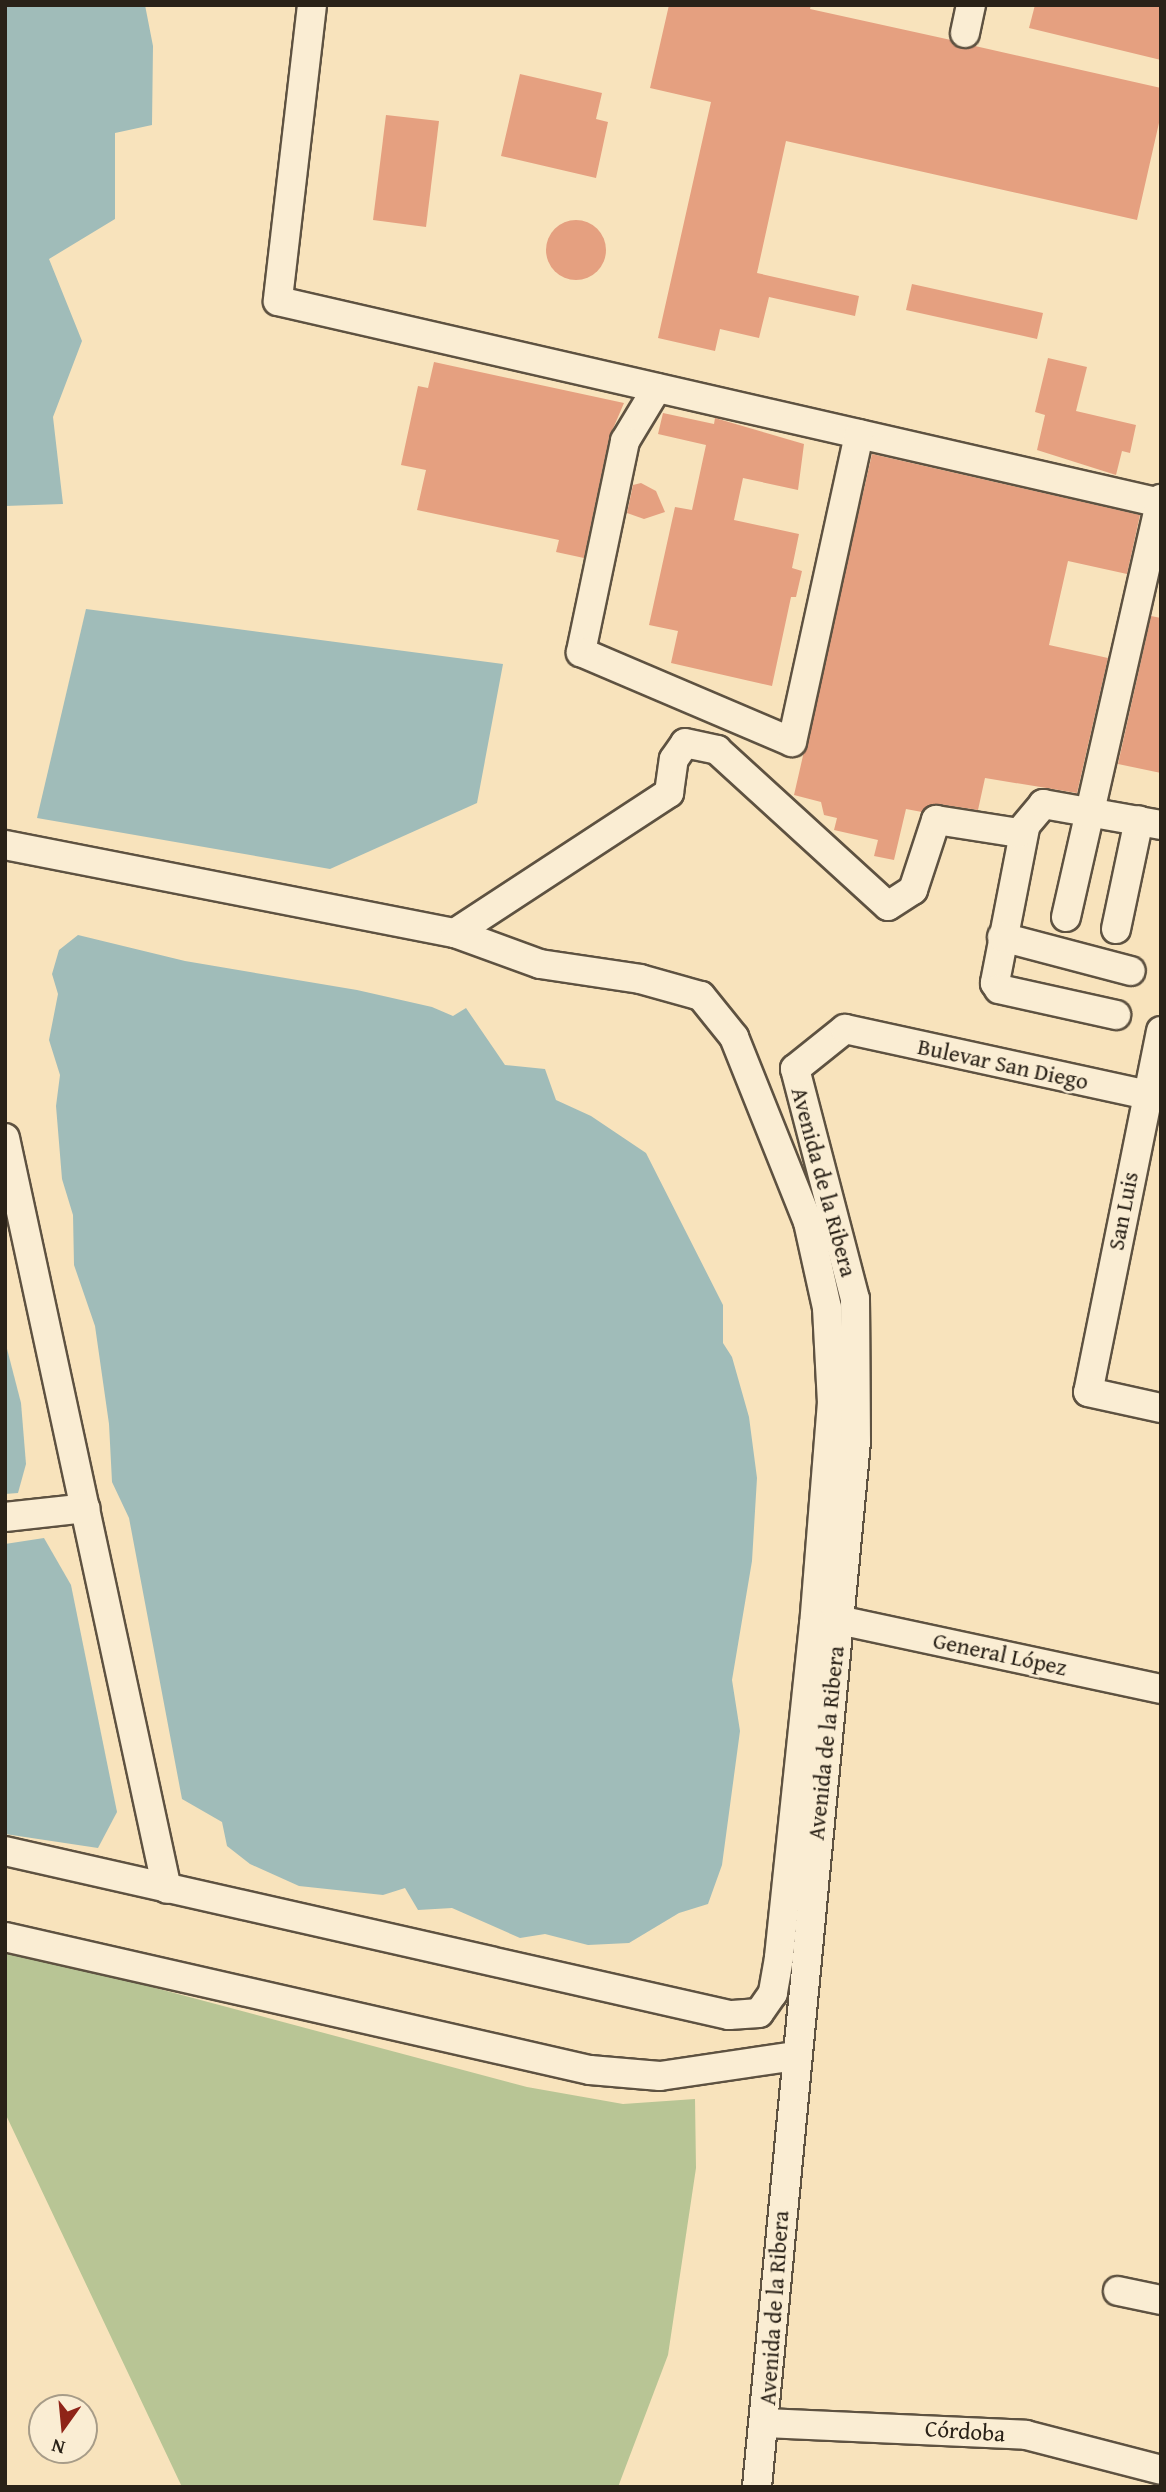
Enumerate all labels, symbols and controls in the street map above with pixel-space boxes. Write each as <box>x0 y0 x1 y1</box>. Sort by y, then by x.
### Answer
street label: Bulevar San Diego <box>915 1032 1091 1096</box>
street label: Avenida de la Ribera <box>785 1084 863 1280</box>
street label: San Luis <box>1102 1169 1144 1253</box>
street label: General López <box>931 1626 1069 1682</box>
street label: Avenida de la Ribera <box>802 1645 850 1841</box>
street label: Avenida de la Ribera <box>753 2210 795 2406</box>
north arrow <box>28 2394 98 2464</box>
street label: Córdoba <box>924 2414 1006 2448</box>
text: N <box>48 2432 68 2463</box>

